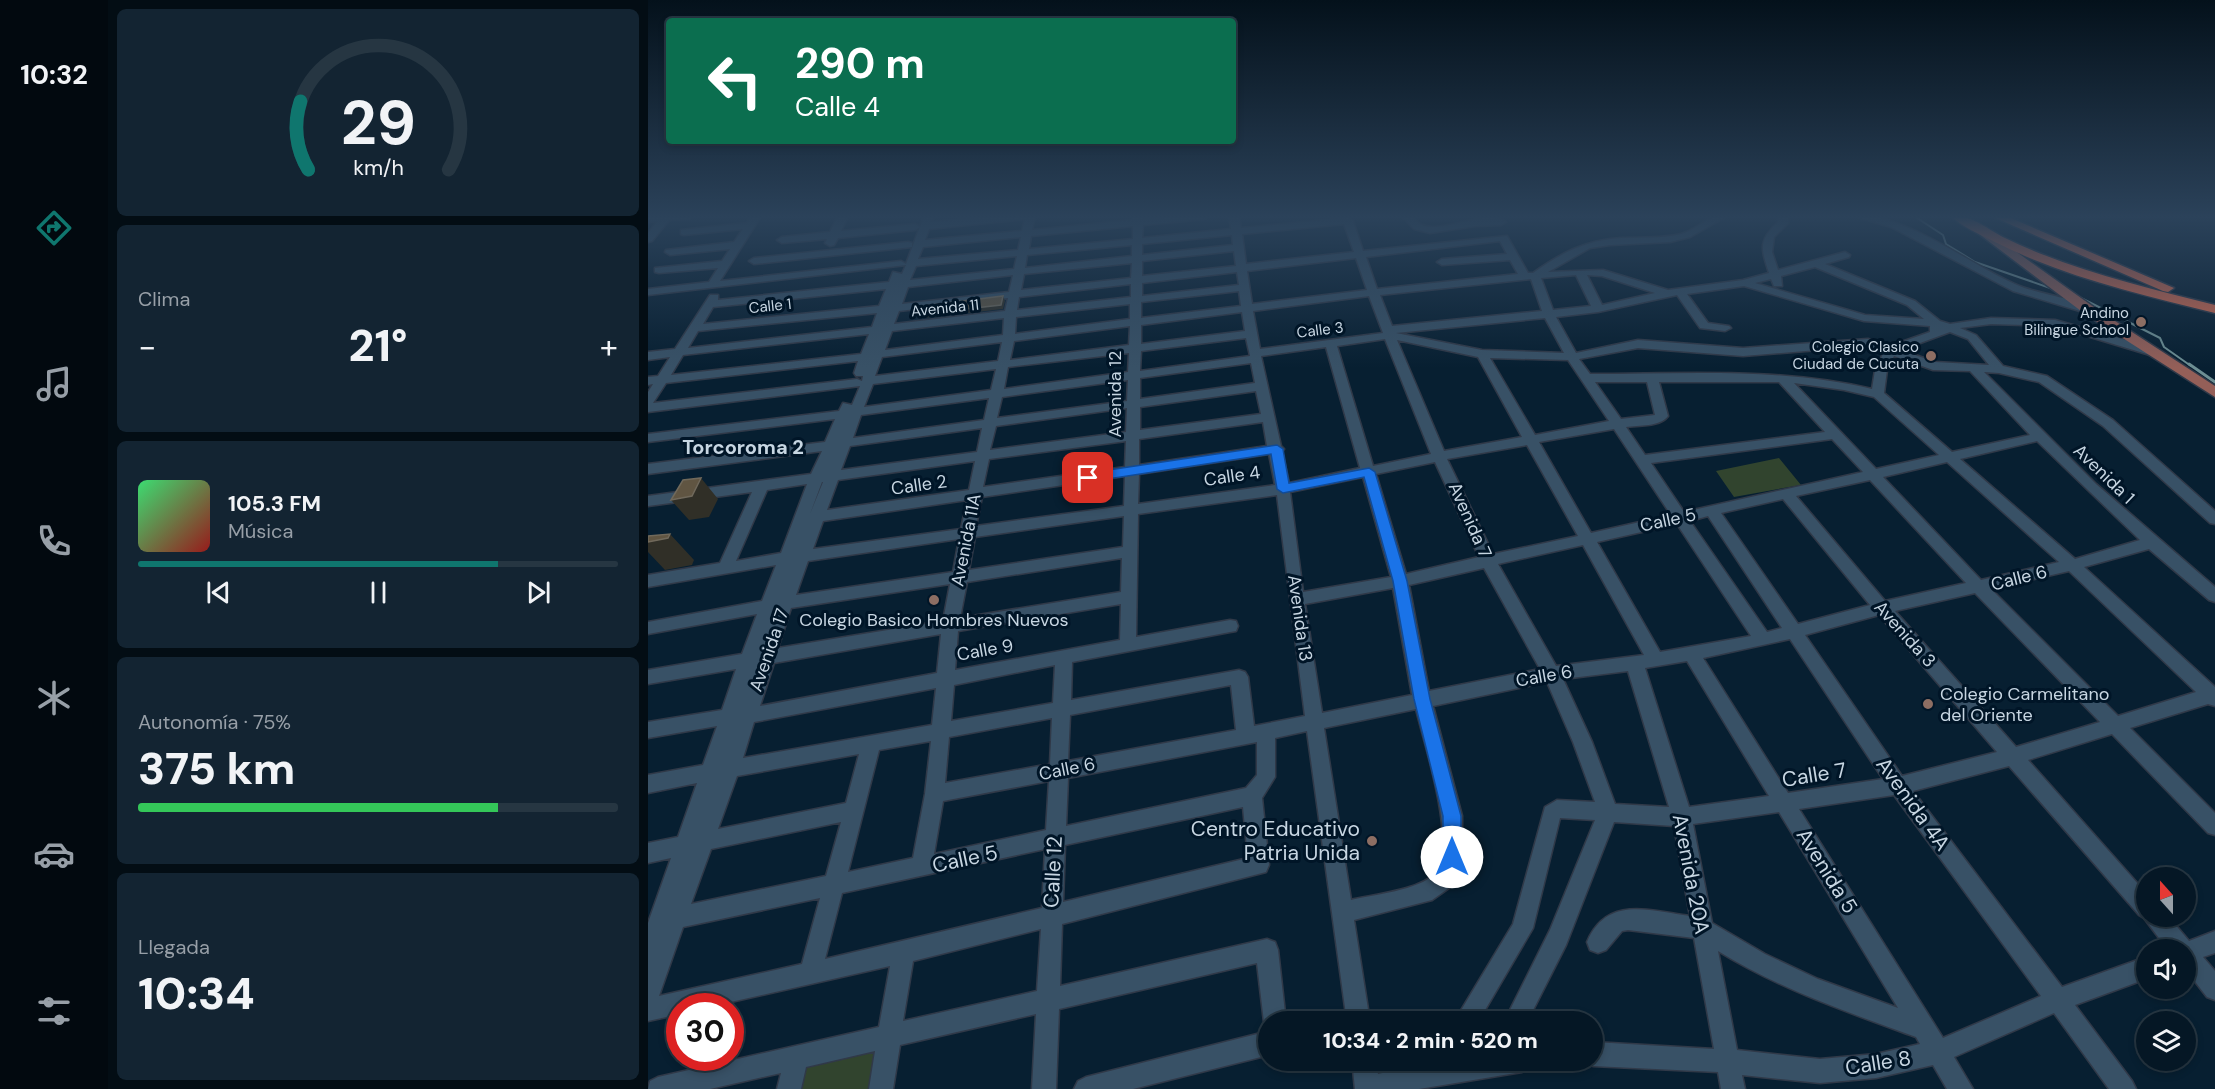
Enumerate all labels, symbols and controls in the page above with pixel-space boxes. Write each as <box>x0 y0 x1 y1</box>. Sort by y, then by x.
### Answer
text: 290 m <box>795 36 925 91</box>
icon: left <box>696 42 774 120</box>
text: 10:32 <box>20 57 88 92</box>
text: 29 <box>340 82 416 163</box>
text: Calle 4 <box>795 89 880 124</box>
text: km/h <box>353 154 403 182</box>
icon: directions <box>33 207 75 249</box>
text: Clima <box>138 286 190 312</box>
street label: Calle 1 <box>748 294 792 318</box>
street label: Avenida 11 <box>910 294 980 322</box>
place label: Andino Bilingue School <box>2024 303 2129 340</box>
marker: Andino Bilingue School <box>2134 315 2148 329</box>
text: 21° <box>348 316 408 375</box>
street label: Calle 3 <box>1295 317 1345 343</box>
text: − <box>138 325 156 368</box>
text: + <box>600 325 618 368</box>
place label: Colegio Clasico Ciudad de Cucuta <box>1793 337 1919 374</box>
marker: Colegio Clasico Ciudad de Cucuta <box>1924 349 1938 363</box>
street label: Avenida 12 <box>1103 351 1127 437</box>
icon: music <box>33 363 75 405</box>
district label: Torcoroma 2 <box>682 434 804 460</box>
street label: Avenida 1 <box>2068 439 2140 509</box>
pin <box>1062 452 1113 503</box>
street label: Calle 4 <box>1202 460 1262 492</box>
icon: arrive <box>1071 461 1104 494</box>
street label: Calle 2 <box>890 469 948 501</box>
street label: Avenida 7 <box>1443 478 1497 562</box>
text: 105.3 FM <box>228 489 321 518</box>
street label: Avenida 11A <box>945 492 987 588</box>
street label: Calle 5 <box>1638 502 1698 538</box>
text: Música <box>228 518 293 544</box>
icon: phone <box>33 520 75 562</box>
street label: Calle 6 <box>1988 559 2050 597</box>
street label: Avenida 13 <box>1282 573 1318 663</box>
icon: previous <box>202 576 235 609</box>
icon: pause <box>362 576 395 609</box>
icon: next <box>522 576 555 609</box>
marker: Colegio Basico Hombres Nuevos <box>927 593 941 607</box>
street label: Avenida 3 <box>1869 596 1941 672</box>
street label: Avenida 17 <box>744 605 794 695</box>
place label: Colegio Basico Hombres Nuevos <box>799 608 1069 632</box>
street label: Calle 9 <box>955 633 1015 667</box>
street label: Calle 6 <box>1514 659 1574 693</box>
icon: climate <box>33 677 75 719</box>
place label: Colegio Carmelitano del Oriente <box>1940 682 2109 727</box>
marker: Colegio Carmelitano del Oriente <box>1921 697 1935 711</box>
text: Autonomía · 75% <box>138 709 291 735</box>
text: 375 km <box>138 739 295 798</box>
street label: Calle 6 <box>1037 752 1097 786</box>
street label: Avenida 4A <box>1870 752 1956 856</box>
street label: Calle 7 <box>1780 756 1848 794</box>
street label: Avenida 20A <box>1666 811 1716 937</box>
place label: Centro Educativo Patria Unida <box>1191 815 1360 867</box>
street label: Avenida 5 <box>1790 823 1864 919</box>
position arrow <box>1420 825 1484 889</box>
icon: car <box>33 833 75 875</box>
marker: Centro Educativo Patria Unida <box>1365 834 1379 848</box>
street label: Calle 12 <box>1037 835 1069 909</box>
street label: Calle 5 <box>930 838 1000 880</box>
north arrow <box>2136 867 2196 927</box>
map controls <box>2136 867 2196 1071</box>
text: Llegada <box>138 934 210 960</box>
button: sound <box>2136 939 2196 999</box>
text: 10:34 <box>138 964 255 1023</box>
icon: filters <box>33 990 75 1032</box>
speed limit sign: 30 <box>666 993 744 1071</box>
button: layers <box>2136 1011 2196 1071</box>
text: 10:34 · 2 min · 520 m <box>1323 1026 1538 1055</box>
street label: Calle 8 <box>1843 1044 1913 1082</box>

